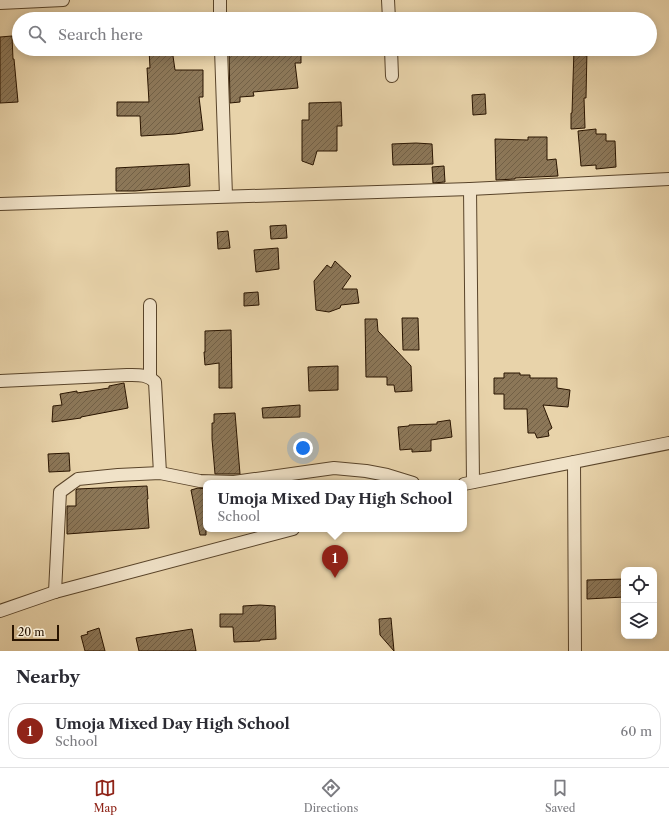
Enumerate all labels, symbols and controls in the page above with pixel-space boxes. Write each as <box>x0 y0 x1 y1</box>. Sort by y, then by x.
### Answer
search box <box>12 12 657 56</box>
icon: search <box>26 23 48 45</box>
text: Search here <box>58 25 143 44</box>
your location <box>293 438 313 458</box>
popup <box>203 480 467 532</box>
text: Umoja Mixed Day High School <box>218 489 452 508</box>
text: School <box>218 508 260 524</box>
pin: 1 <box>322 545 348 578</box>
map controls <box>621 567 657 639</box>
button: locate <box>621 567 657 603</box>
button: layers <box>621 603 657 639</box>
scale bar <box>12 623 59 642</box>
text: 20 m <box>18 625 44 639</box>
text: Nearby <box>16 667 80 687</box>
text: Umoja Mixed Day High School <box>55 714 290 733</box>
text: 1 <box>27 723 33 739</box>
text: 60 m <box>621 723 652 739</box>
text: School <box>55 733 98 749</box>
tab: Map <box>93 777 117 815</box>
tab: Directions <box>304 777 358 815</box>
tab: Saved <box>545 777 576 815</box>

